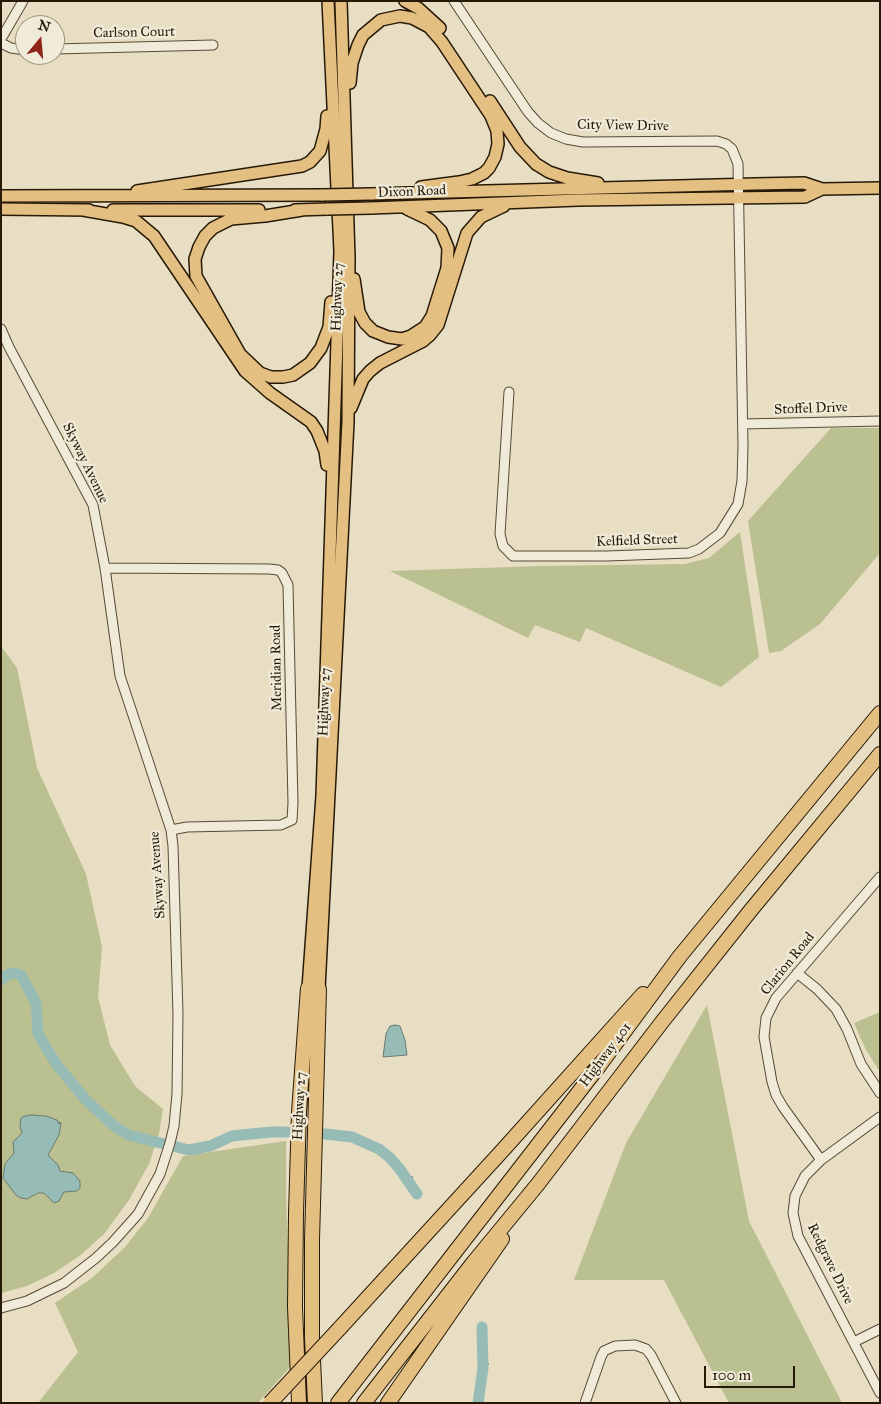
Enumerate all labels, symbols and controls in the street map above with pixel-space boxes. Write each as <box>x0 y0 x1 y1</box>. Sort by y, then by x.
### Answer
north arrow <box>15 15 65 65</box>
text: N <box>36 16 52 36</box>
street label: Carlson Court <box>93 24 175 42</box>
street label: City View Drive <box>577 117 669 135</box>
street label: Dixon Road <box>377 182 447 202</box>
street label: Highway 27 <box>328 262 348 332</box>
street label: Stoffel Drive <box>774 399 848 419</box>
street label: Skyway Avenue <box>58 420 112 506</box>
street label: Kelfield Street <box>596 531 678 551</box>
street label: Meridian Road <box>268 625 286 711</box>
street label: Highway 27 <box>315 667 335 737</box>
street label: Skyway Avenue <box>147 831 169 919</box>
street label: Clarion Road <box>758 929 818 999</box>
street label: Highway 401 <box>576 1020 636 1090</box>
street label: Highway 27 <box>290 1071 310 1141</box>
street label: Redgrave Drive <box>803 1221 857 1307</box>
scale bar <box>706 1356 797 1388</box>
text: 100 m <box>712 1366 751 1384</box>

